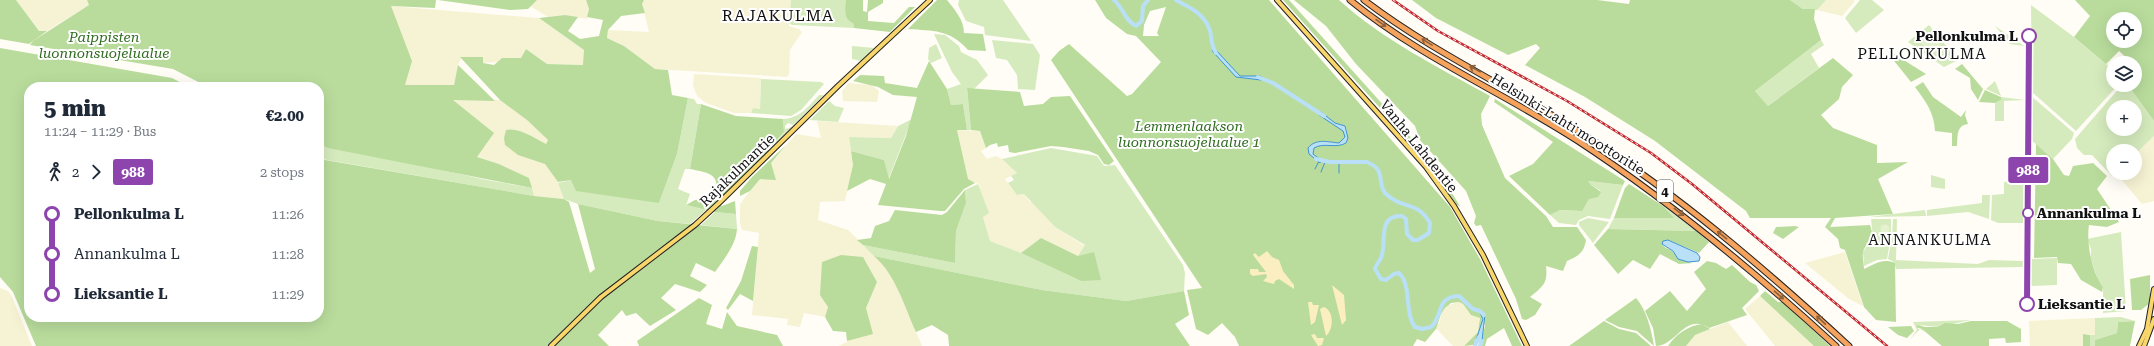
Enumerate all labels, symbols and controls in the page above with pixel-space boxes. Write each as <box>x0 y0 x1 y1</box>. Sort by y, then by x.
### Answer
district label: RAJAKULMA <box>722 6 834 25</box>
map controls <box>2106 12 2142 180</box>
button: locate <box>2106 12 2142 48</box>
one-way arrow <box>1375 19 1386 27</box>
place label: Pellonkulma L <box>1916 28 2018 44</box>
marker: Pellonkulma L <box>2021 28 2037 44</box>
park label: Paippisten luonnonsuojelualue <box>39 29 169 61</box>
one-way arrow <box>1421 38 1433 46</box>
district label: PELLONKULMA <box>1857 45 1987 63</box>
button: layers <box>2106 56 2142 92</box>
one-way arrow <box>1469 65 1481 73</box>
street label: Helsinki-Lahti moottoritie <box>1488 70 1648 178</box>
text: 5 min <box>44 96 106 121</box>
street label: Vanha Lahdentie <box>1377 97 1461 196</box>
button: + <box>2106 100 2142 136</box>
text: €2.00 <box>266 107 304 125</box>
park label: Lemmenlaakson luonnonsuojelualue 1 <box>1118 118 1260 150</box>
text: 11:24 – 11:29 · Bus <box>44 124 156 139</box>
street label: Rajakulmantie <box>696 130 778 210</box>
button: − <box>2106 144 2142 180</box>
line badge: 988 <box>2005 157 2051 183</box>
icon: walk <box>44 161 66 183</box>
icon: forward <box>85 161 107 183</box>
text: 988 <box>2016 162 2040 178</box>
text: 988 <box>121 164 145 180</box>
text: 2 <box>72 165 79 180</box>
text: 2 stops <box>260 165 304 180</box>
road number: 4 <box>1657 180 1673 202</box>
text: Pellonkulma L <box>74 205 184 223</box>
place label: Annankulma L <box>2037 205 2141 221</box>
text: 11:26 <box>272 207 304 222</box>
marker: Annankulma L <box>2022 207 2034 219</box>
one-way arrow <box>1673 208 1684 217</box>
one-way arrow <box>1717 230 1728 239</box>
district label: ANNANKULMA <box>1868 231 1992 249</box>
text: Annankulma L <box>74 245 180 263</box>
text: 11:28 <box>272 247 304 262</box>
text: Lieksantie L <box>74 285 168 303</box>
text: 11:29 <box>272 287 304 302</box>
one-way arrow <box>1774 290 1785 299</box>
marker: Lieksantie L <box>2019 296 2035 312</box>
place label: Lieksantie L <box>2038 296 2125 312</box>
one-way arrow <box>1815 315 1826 324</box>

